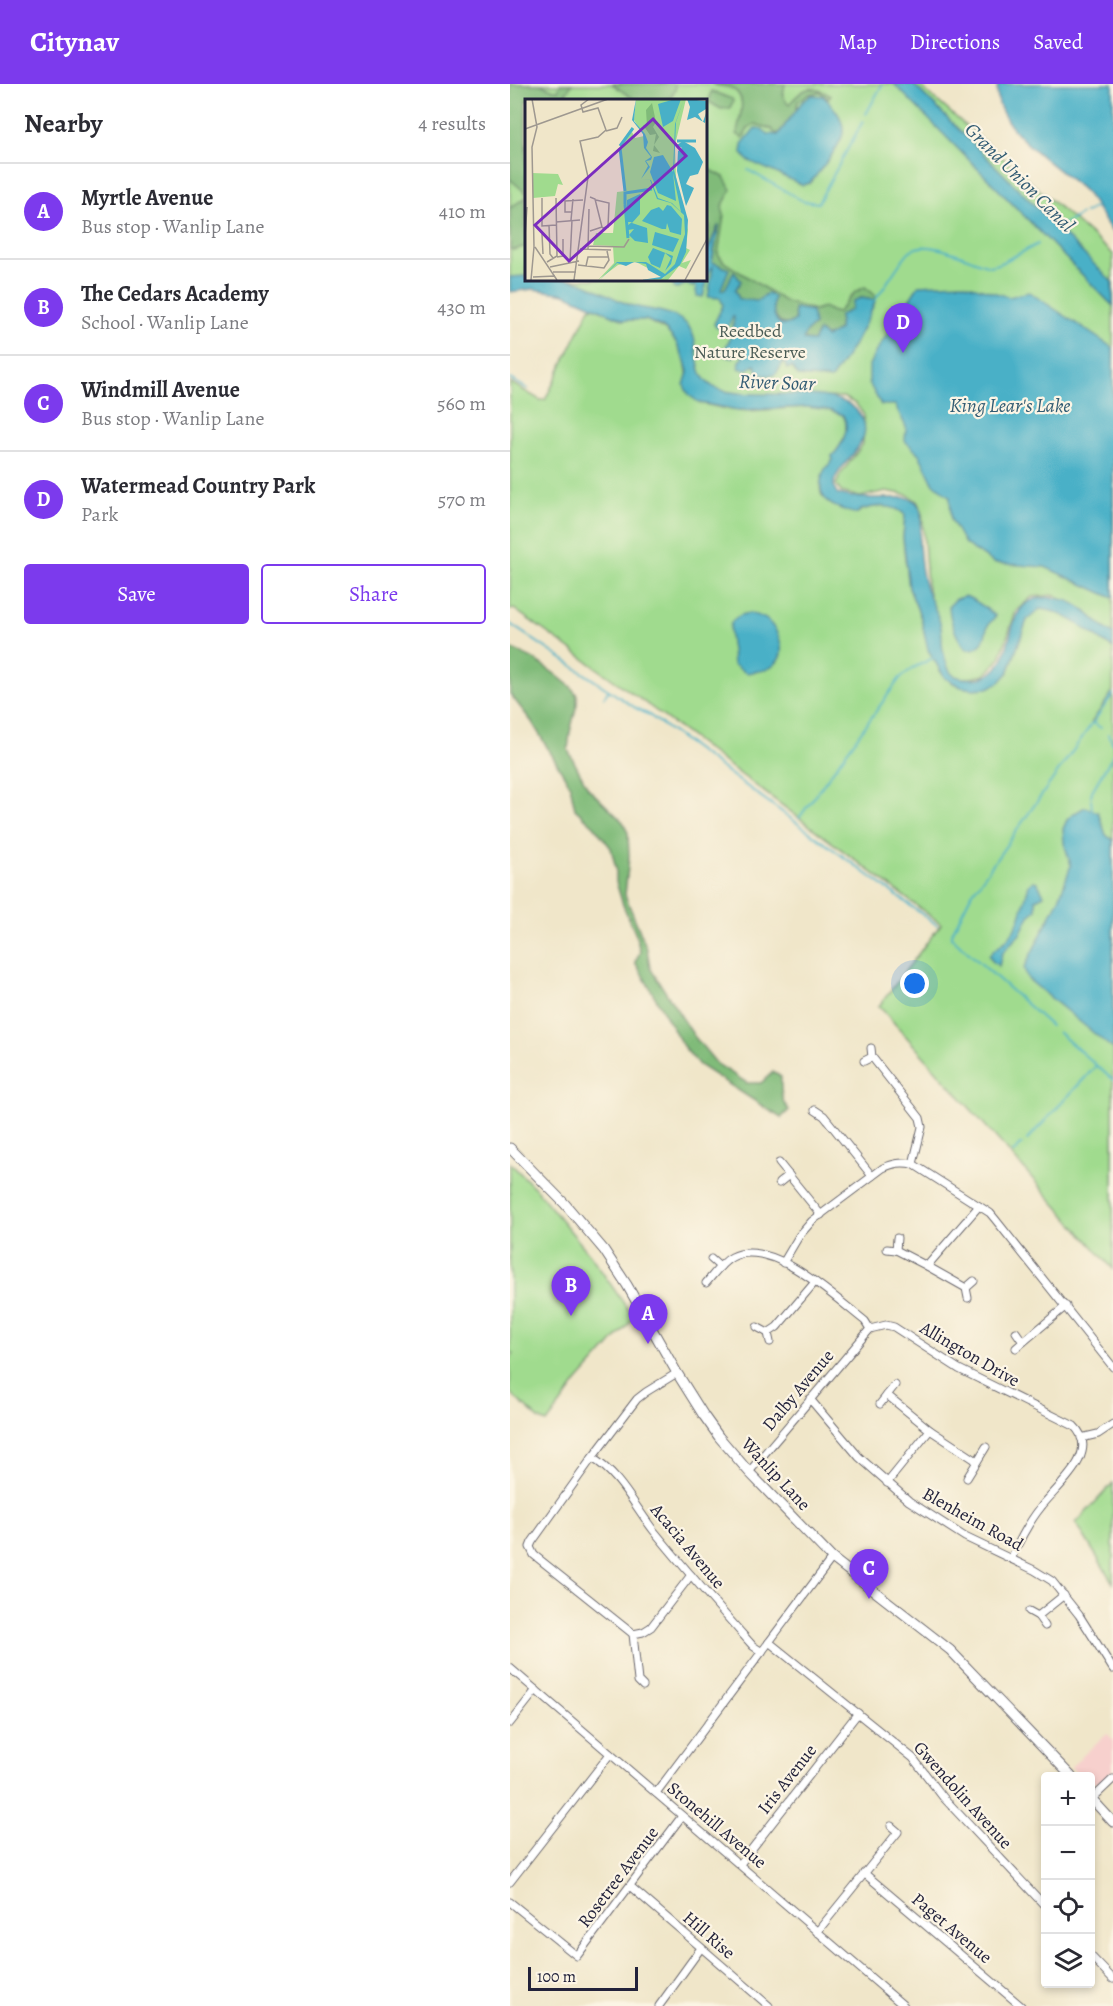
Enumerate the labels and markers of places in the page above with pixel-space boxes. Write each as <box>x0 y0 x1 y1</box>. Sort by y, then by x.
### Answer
pin: D <box>884 304 922 353</box>
pin: B <box>552 1266 590 1316</box>
pin: A <box>628 1294 668 1344</box>
pin: C <box>850 1550 888 1599</box>

